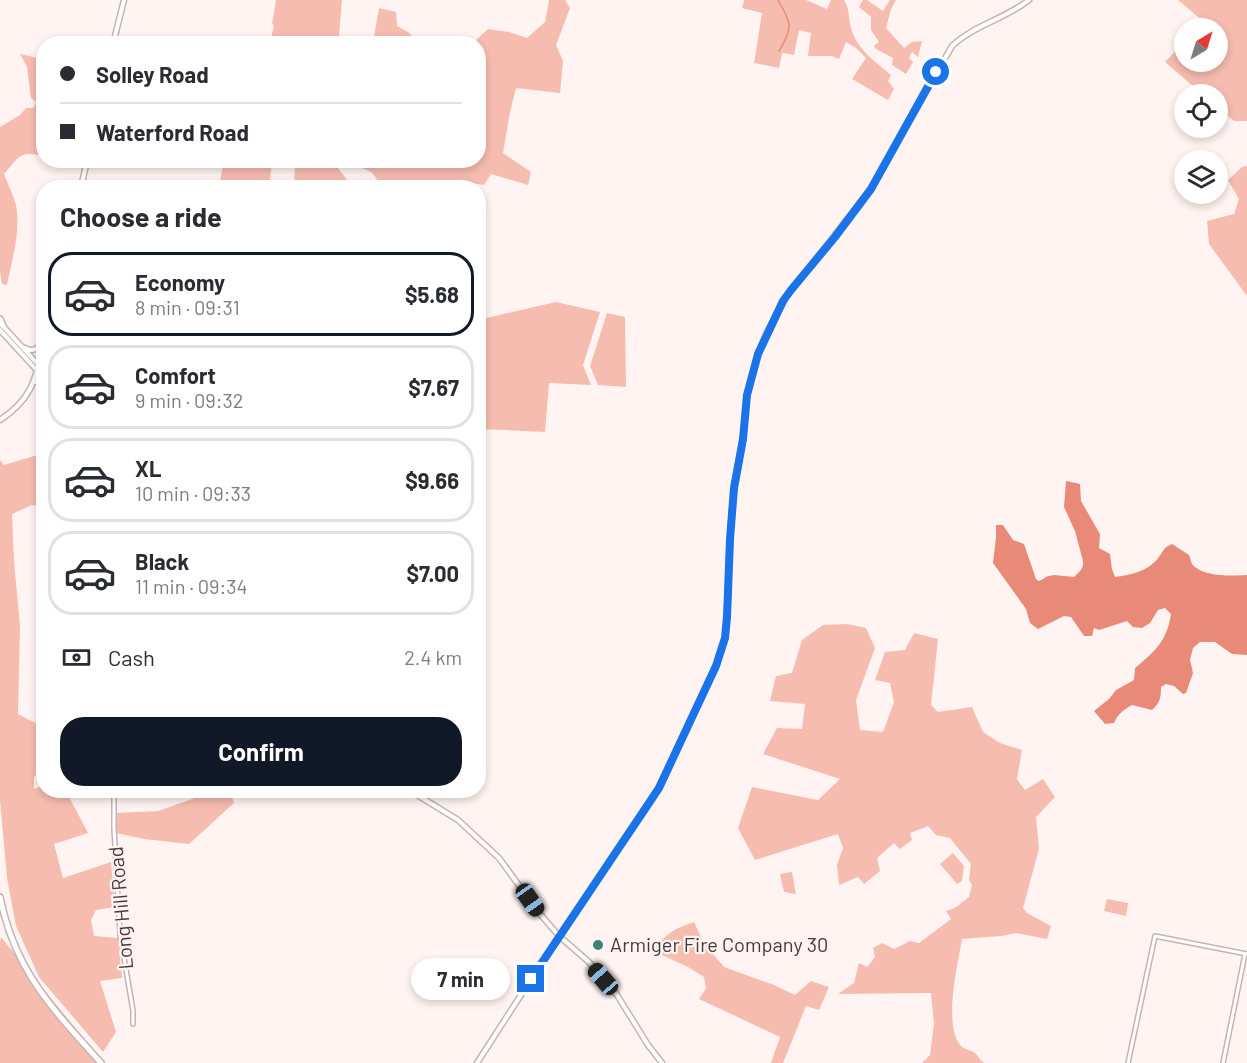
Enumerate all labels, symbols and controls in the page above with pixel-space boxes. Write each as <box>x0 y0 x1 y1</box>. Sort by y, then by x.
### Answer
north arrow <box>1174 18 1228 72</box>
map controls <box>1174 18 1228 204</box>
route start <box>922 58 949 85</box>
text: Solley Road <box>96 61 209 87</box>
button: locate <box>1174 84 1228 138</box>
text: Waterford Road <box>96 119 249 145</box>
button: layers <box>1174 150 1228 204</box>
text: Choose a ride <box>60 200 222 232</box>
icon: car <box>63 267 117 321</box>
text: Economy <box>135 269 225 295</box>
text: $5.68 <box>405 281 459 307</box>
text: 8 min · 09:31 <box>135 295 240 319</box>
icon: car <box>63 360 117 414</box>
text: Comfort <box>135 362 216 388</box>
text: $7.67 <box>408 374 459 400</box>
text: 9 min · 09:32 <box>135 388 244 412</box>
icon: car <box>63 453 117 507</box>
text: XL <box>135 455 161 481</box>
text: $9.66 <box>405 467 459 493</box>
text: 10 min · 09:33 <box>135 481 251 505</box>
icon: car <box>63 546 117 600</box>
text: Black <box>135 548 189 574</box>
text: $7.00 <box>407 560 459 586</box>
text: 11 min · 09:34 <box>135 574 248 598</box>
icon: cash <box>60 641 93 674</box>
text: Cash <box>108 644 155 670</box>
text: 2.4 km <box>404 645 462 669</box>
button: Confirm <box>60 717 462 786</box>
street label: Long Hill Road <box>103 846 137 971</box>
car <box>512 880 548 920</box>
place label: Armiger Fire Company 30 <box>610 932 828 956</box>
marker: Armiger Fire Company 30 <box>591 938 605 952</box>
callout: 7 min <box>411 958 510 1000</box>
car <box>584 960 622 998</box>
route end <box>517 965 544 992</box>
text: 7 min <box>437 967 484 991</box>

